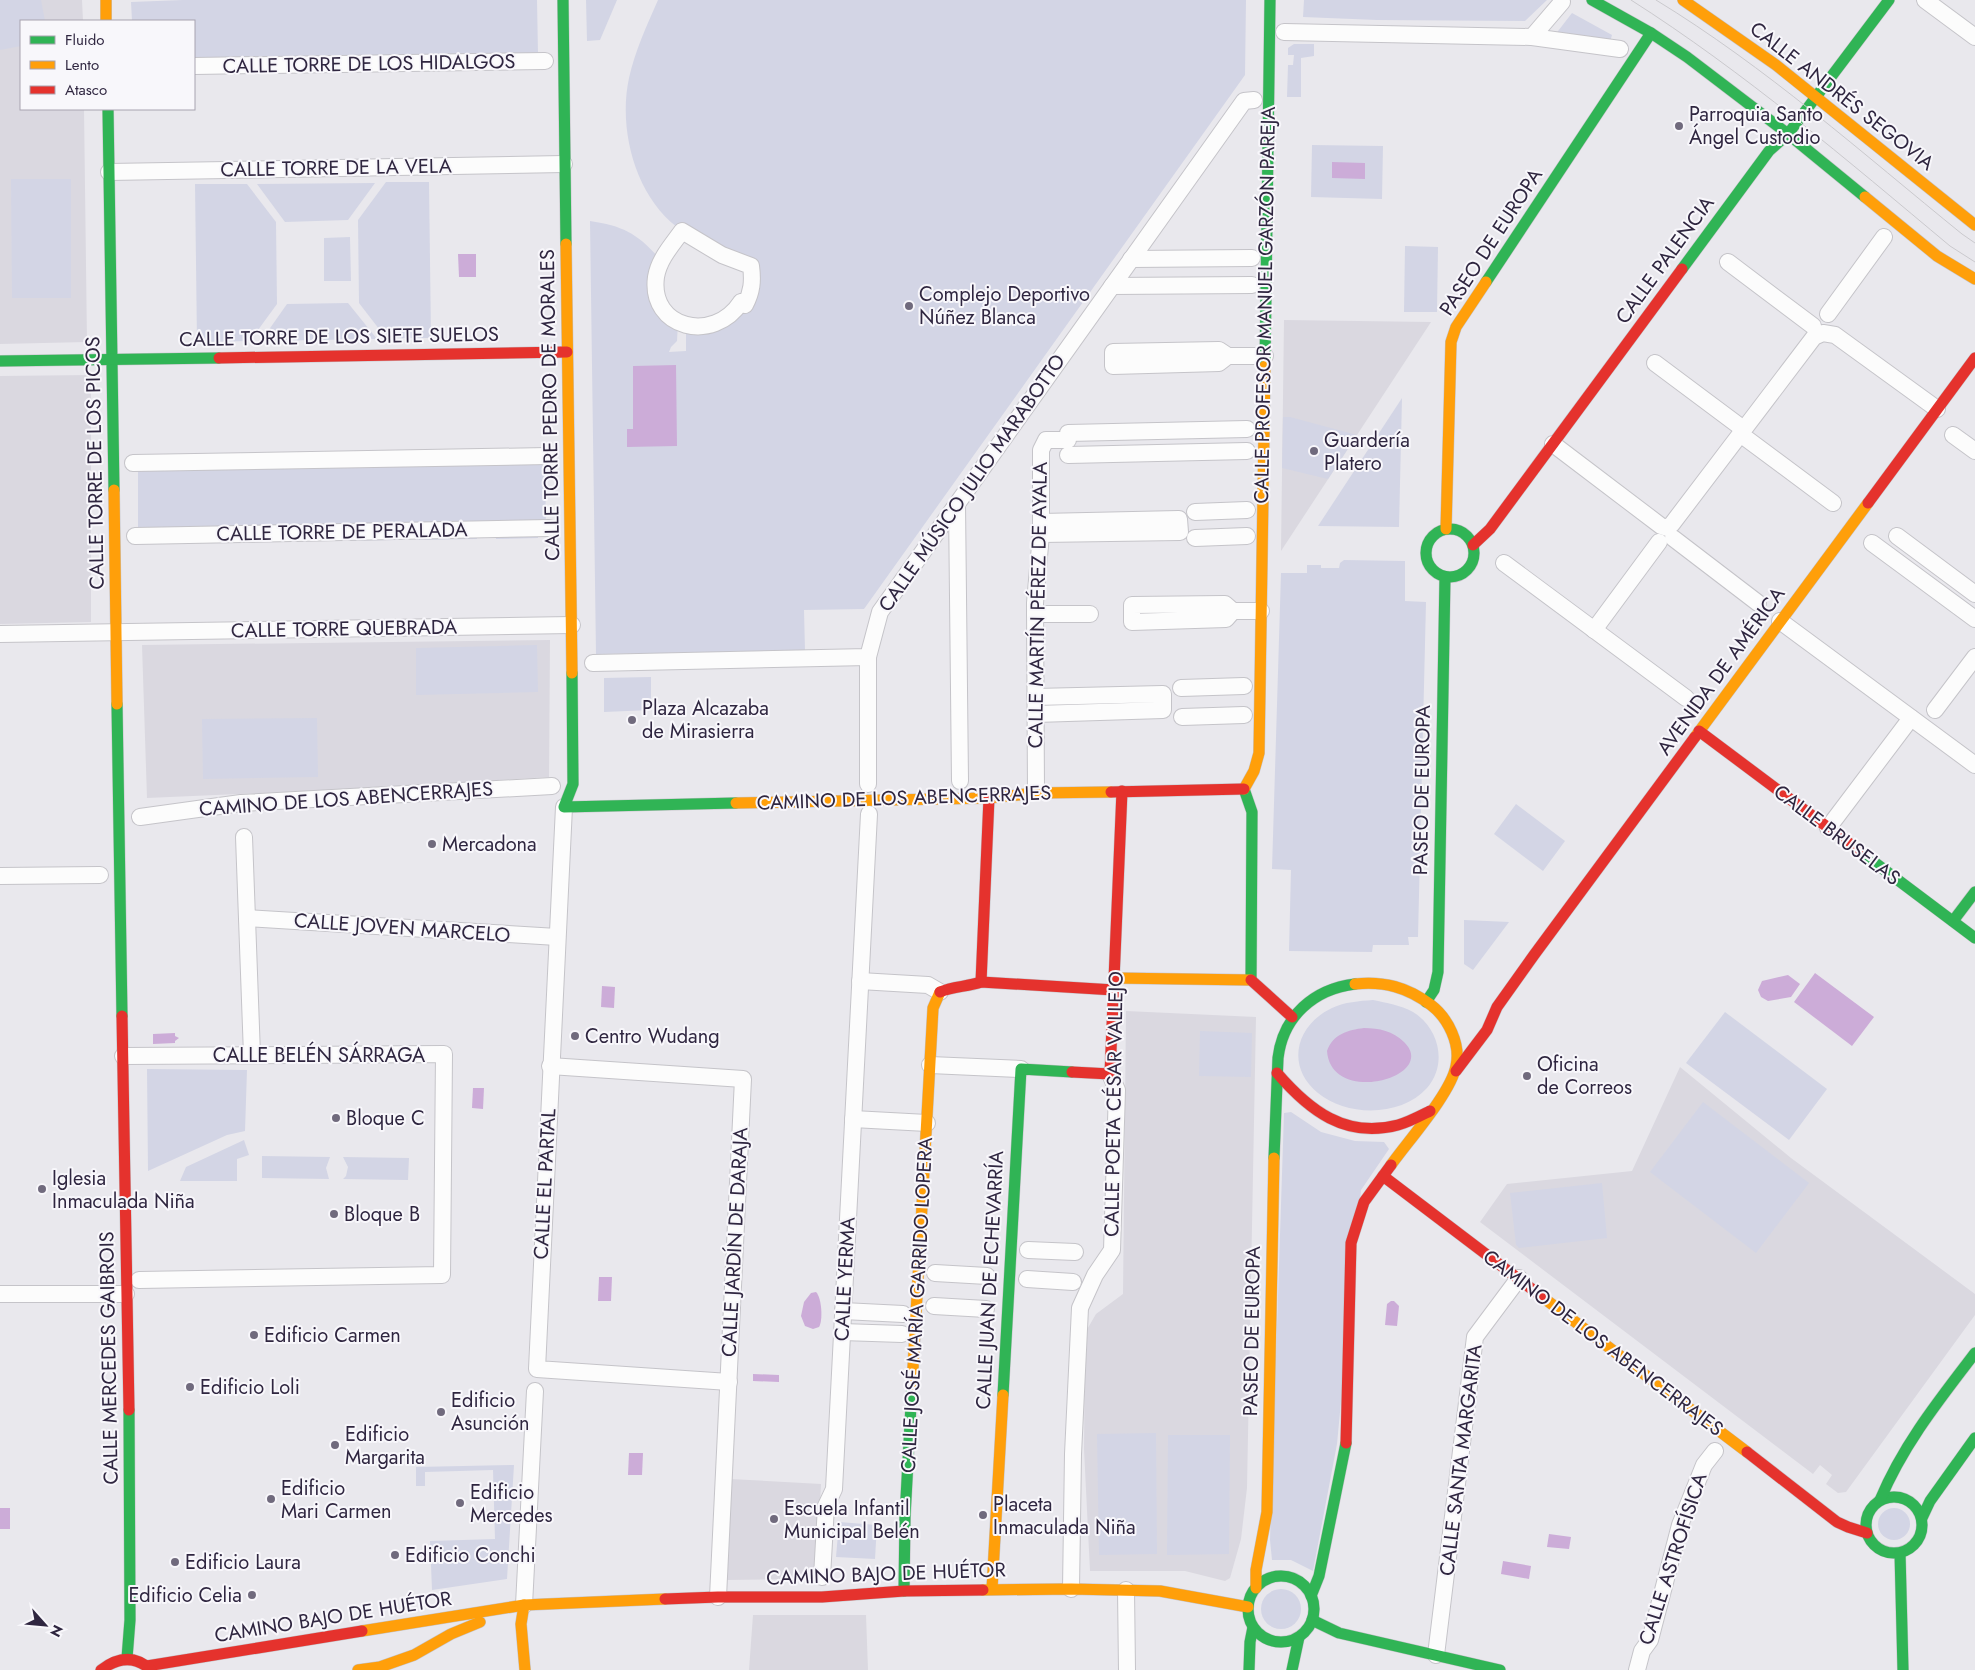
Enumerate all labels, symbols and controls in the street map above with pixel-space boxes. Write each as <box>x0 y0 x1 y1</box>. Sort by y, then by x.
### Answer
street label: CALLE ANDRÉS SEGOVIA <box>1744 15 1941 178</box>
legend <box>20 20 195 110</box>
text: Fluido <box>65 29 104 51</box>
street label: CALLE TORRE DE LOS HIDALGOS <box>222 47 516 81</box>
text: Lento <box>65 54 99 76</box>
text: Atasco <box>65 79 107 101</box>
place label: Parroquia Santo Ángel Custodio <box>1689 100 1823 152</box>
street label: CALLE PROFESOR MANUEL GARZÓN PAREJA <box>1247 105 1283 504</box>
marker: Parroquia Santo Ángel Custodio <box>1673 120 1685 132</box>
street label: CALLE TORRE DE LA VELA <box>220 151 453 185</box>
street label: PASEO DE EUROPA <box>1432 162 1550 321</box>
street label: CALLE PALENCIA <box>1609 189 1722 330</box>
street label: CALLE TORRE PEDRO DE MORALES <box>533 249 567 561</box>
place label: Complejo Deportivo Núñez Blanca <box>919 280 1090 332</box>
marker: Complejo Deportivo Núñez Blanca <box>903 300 915 312</box>
street label: CALLE TORRE DE LOS SIETE SUELOS <box>179 320 499 354</box>
street label: CALLE TORRE DE LOS PICOS <box>78 336 112 590</box>
street label: CALLE MÚSICO JULIO MARABOTTO <box>872 348 1072 618</box>
place label: Guardería Platero <box>1324 426 1410 478</box>
marker: Guardería Platero <box>1308 445 1320 457</box>
street label: CALLE MARTÍN PÉREZ DE AYALA <box>1021 461 1055 749</box>
street label: CALLE TORRE DE PERALADA <box>216 515 469 549</box>
street label: AVENIDA DE AMÉRICA <box>1650 580 1792 761</box>
street label: CALLE TORRE QUEBRADA <box>231 613 458 645</box>
place label: Plaza Alcazaba de Mirasierra <box>642 694 769 746</box>
street label: PASEO DE EUROPA <box>1406 704 1438 875</box>
marker: Plaza Alcazaba de Mirasierra <box>626 714 638 726</box>
street label: CAMINO DE LOS ABENCERRAJES <box>198 774 494 824</box>
street label: CAMINO DE LOS ABENCERRAJES <box>756 778 1052 818</box>
street label: CALLE BRUSELAS <box>1767 778 1907 892</box>
place label: Mercadona <box>442 830 537 859</box>
marker: Mercadona <box>426 838 438 850</box>
street label: CALLE JOVEN MARCELO <box>293 906 511 950</box>
street label: CALLE POETA CÉSAR VALLEJO <box>1097 971 1131 1237</box>
place label: Centro Wudang <box>585 1022 720 1051</box>
marker: Centro Wudang <box>569 1030 581 1042</box>
street label: CALLE BELÉN SÁRRAGA <box>213 1041 426 1070</box>
place label: Oficina de Correos <box>1537 1050 1632 1102</box>
marker: Oficina de Correos <box>1521 1070 1533 1082</box>
place label: Bloque C <box>346 1104 425 1133</box>
street label: CALLE EL PARTAL <box>527 1108 563 1260</box>
marker: Bloque C <box>330 1112 342 1124</box>
street label: CALLE JARDÍN DE DARAJA <box>715 1126 756 1358</box>
street label: CALLE JOSÉ MARÍA GARRIDO LOPERA <box>894 1136 940 1474</box>
street label: CALLE JUAN DE ECHEVARRÍA <box>969 1149 1011 1410</box>
place label: Iglesia Inmaculada Niña <box>52 1164 195 1216</box>
marker: Iglesia Inmaculada Niña <box>36 1183 48 1195</box>
place label: Bloque B <box>344 1200 420 1229</box>
marker: Bloque B <box>328 1208 340 1220</box>
street label: CALLE YERMA <box>827 1215 863 1342</box>
street label: CALLE MERCEDES GAIBROIS <box>92 1231 126 1485</box>
street label: CAMINO DE LOS ABENCERRAJES <box>1477 1243 1729 1443</box>
street label: PASEO DE EUROPA <box>1236 1245 1268 1416</box>
place label: Edificio Carmen <box>264 1321 401 1350</box>
marker: Edificio Carmen <box>248 1329 260 1341</box>
street label: CALLE SANTA MARGARITA <box>1432 1342 1490 1577</box>
place label: Edificio Loli <box>200 1373 300 1402</box>
marker: Edificio Loli <box>184 1381 196 1393</box>
place label: Edificio Asunción <box>451 1386 529 1438</box>
marker: Edificio Asunción <box>435 1406 447 1418</box>
place label: Edificio Margarita <box>345 1420 425 1472</box>
marker: Edificio Margarita <box>329 1439 341 1451</box>
street label: CALLE ASTROFÍSICA <box>1631 1468 1715 1649</box>
place label: Edificio Mari Carmen <box>281 1474 391 1526</box>
place label: Edificio Mercedes <box>470 1478 553 1530</box>
place label: Placeta Inmaculada Niña <box>993 1490 1136 1542</box>
marker: Edificio Mari Carmen <box>265 1493 277 1505</box>
place label: Escuela Infantil Municipal Belén <box>784 1494 920 1546</box>
marker: Edificio Mercedes <box>454 1497 466 1509</box>
marker: Placeta Inmaculada Niña <box>977 1509 989 1521</box>
marker: Escuela Infantil Municipal Belén <box>768 1513 780 1525</box>
place label: Edificio Conchi <box>405 1541 536 1570</box>
place label: Edificio Laura <box>185 1548 301 1577</box>
marker: Edificio Conchi <box>389 1549 401 1561</box>
street label: CAMINO BAJO DE HUÉTOR <box>766 1555 1006 1593</box>
marker: Edificio Laura <box>169 1556 181 1568</box>
place label: Edificio Celia <box>128 1581 242 1610</box>
street label: CAMINO BAJO DE HUÉTOR <box>213 1584 453 1650</box>
marker: Edificio Celia <box>246 1589 258 1601</box>
north arrow <box>20 1600 70 1650</box>
text: N <box>45 1621 68 1640</box>

